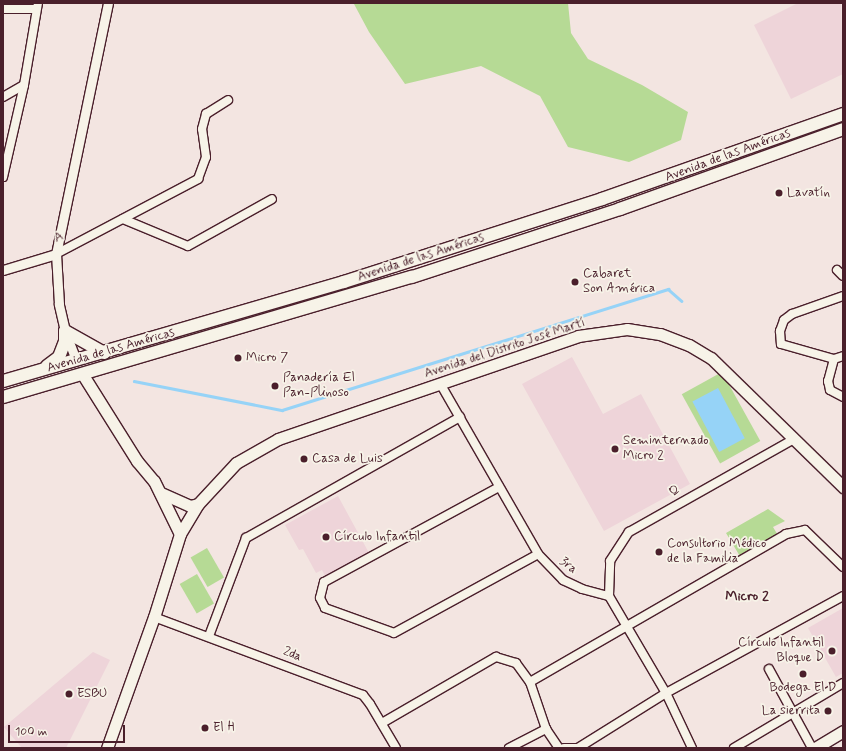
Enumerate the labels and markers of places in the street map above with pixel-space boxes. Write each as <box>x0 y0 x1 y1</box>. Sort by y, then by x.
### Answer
place label: Lavatín <box>787 185 830 201</box>
marker: Lavatín <box>774 188 784 198</box>
place label: Cabaret Son América <box>583 267 652 298</box>
marker: Cabaret Son América <box>570 277 580 287</box>
place label: Micro 7 <box>246 350 288 366</box>
marker: Micro 7 <box>233 353 243 363</box>
place label: Panadería El Pan-Plinoso <box>283 371 353 402</box>
marker: Panadería El Pan-Plinoso <box>270 381 280 391</box>
place label: Seminternado Micro 2 <box>623 434 708 465</box>
marker: Seminternado Micro 2 <box>610 444 620 454</box>
place label: Casa de Luis <box>312 451 382 467</box>
marker: Casa de Luis <box>299 454 309 464</box>
place label: Círculo Infantil <box>334 529 423 545</box>
marker: Círculo Infantil <box>321 532 331 542</box>
place label: Consultorio Médico de la Familia <box>667 537 766 568</box>
marker: Consultorio Médico de la Familia <box>654 547 664 557</box>
place label: Círculo Infantil Bloque D <box>735 636 824 667</box>
marker: Círculo Infantil Bloque D <box>827 646 837 656</box>
marker: Bodega El D <box>798 669 808 679</box>
place label: Bodega El D <box>769 680 837 696</box>
place label: ESBU <box>77 686 107 702</box>
marker: ESBU <box>64 689 74 699</box>
place label: La sierrita <box>758 703 820 719</box>
marker: La sierrita <box>823 706 833 716</box>
place label: El H <box>213 720 236 736</box>
marker: El H <box>200 723 210 733</box>

